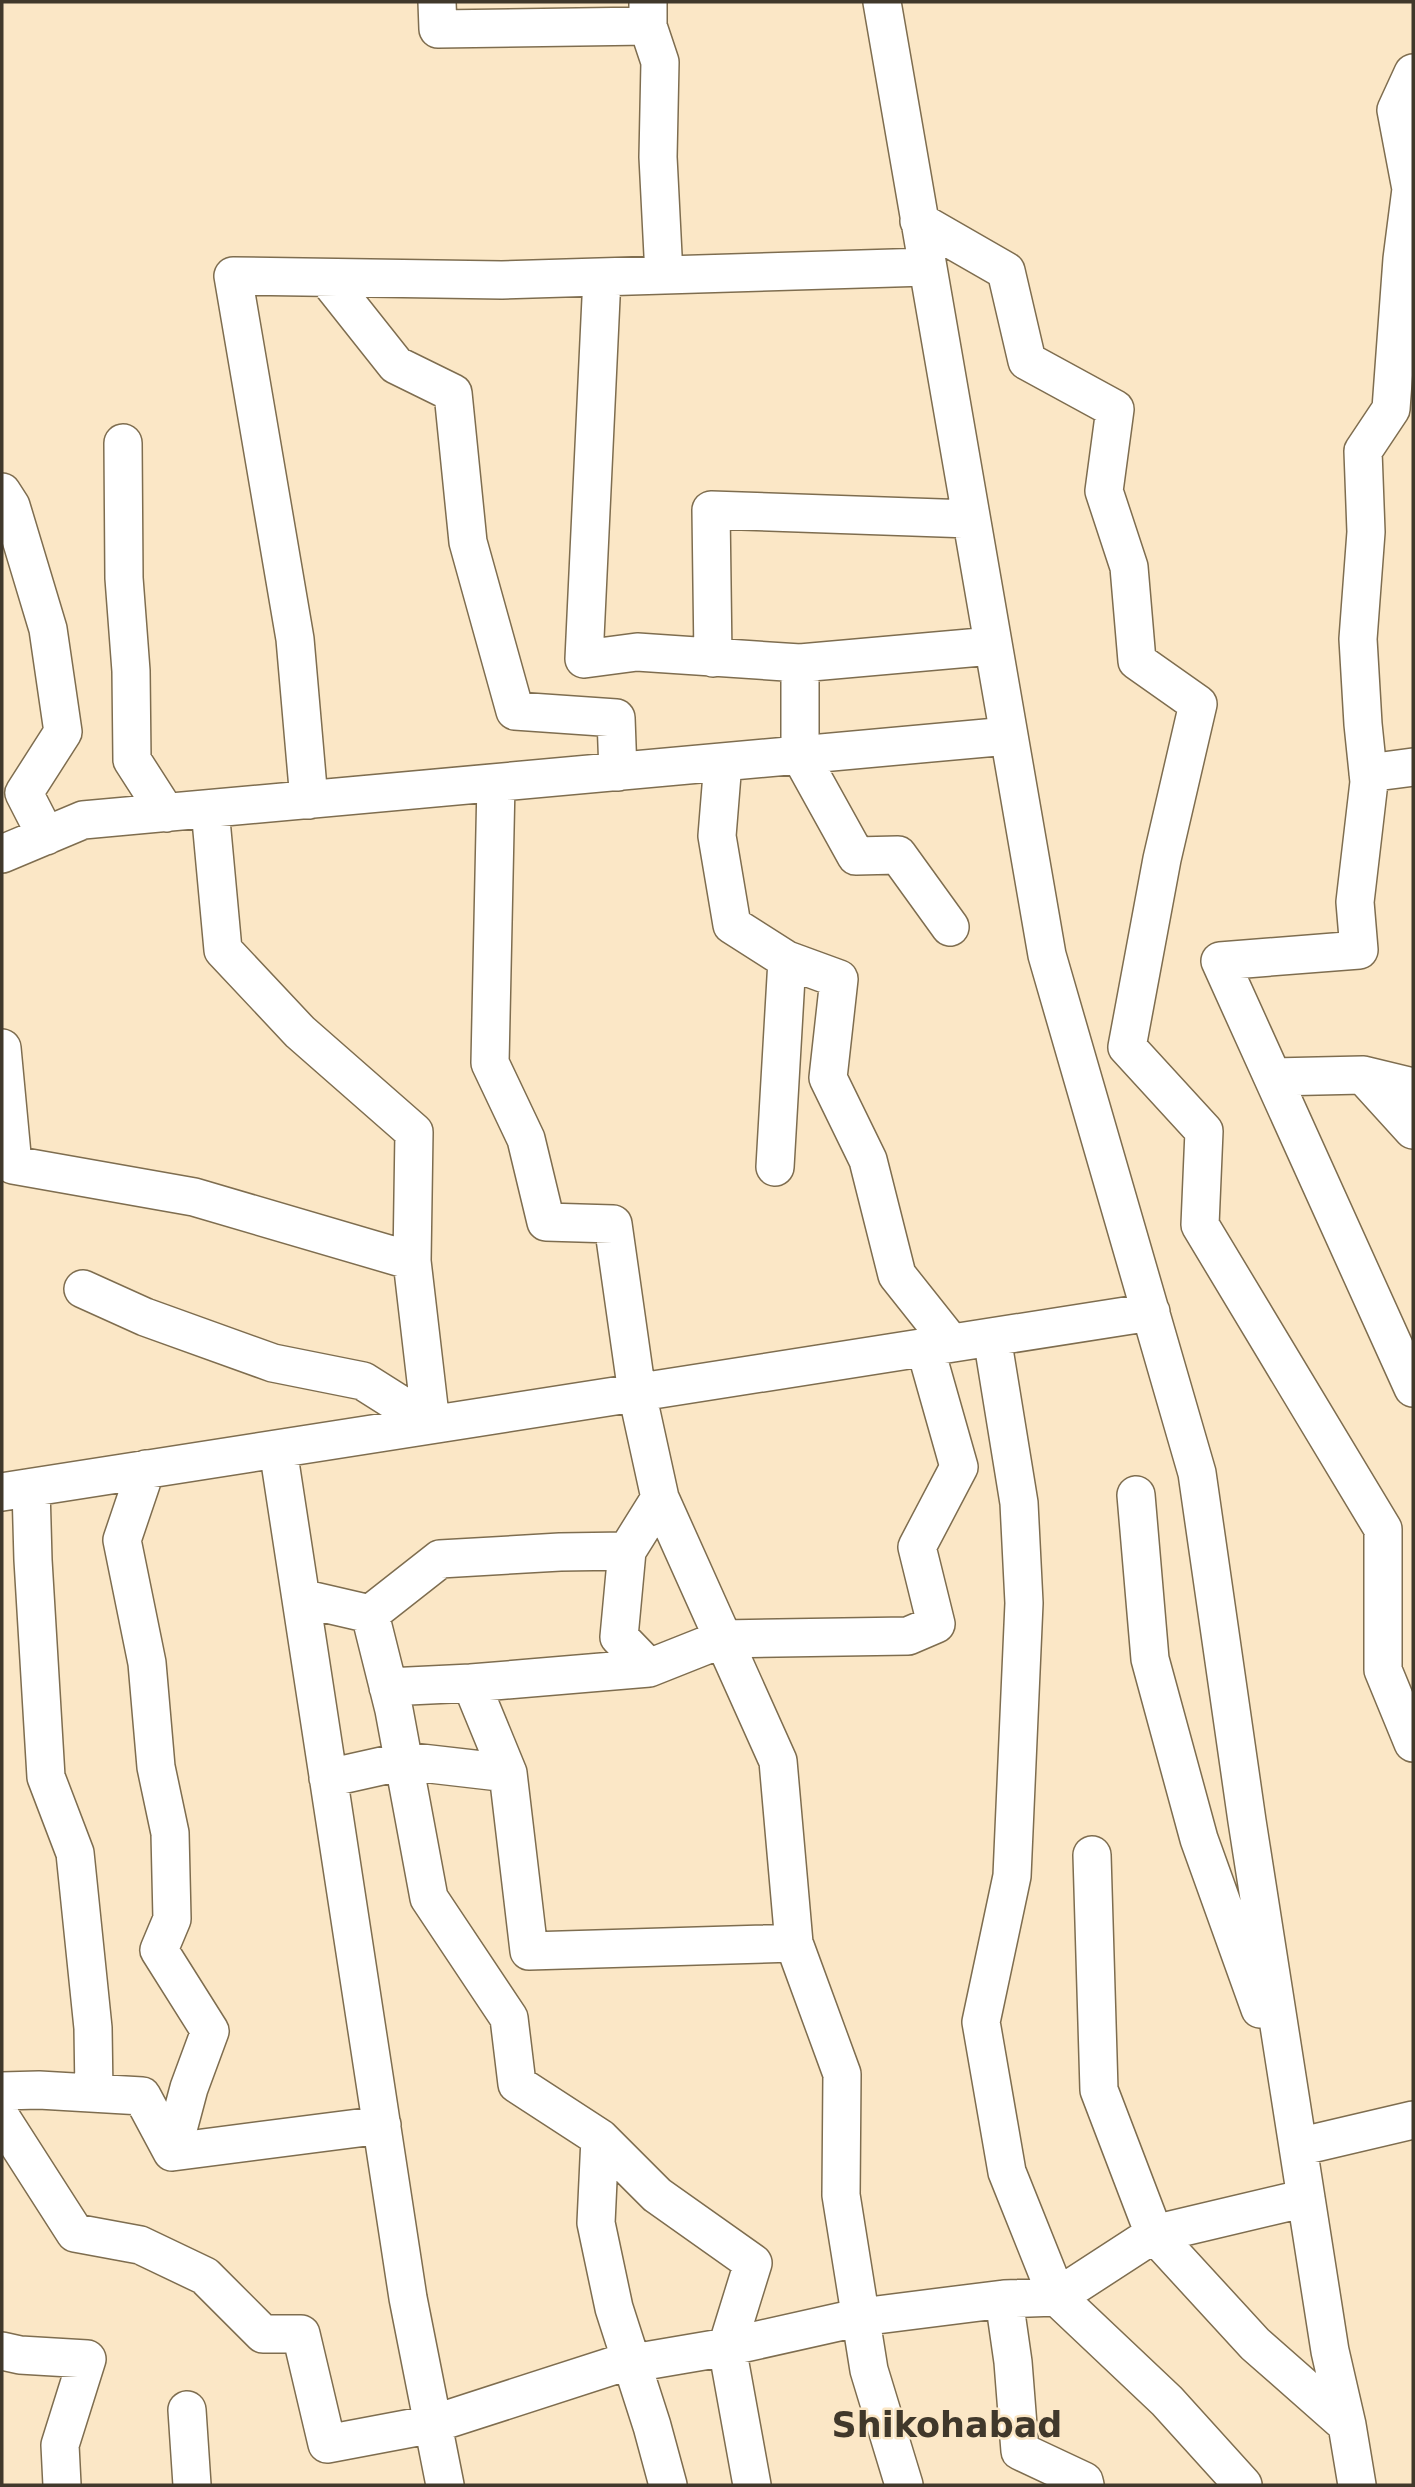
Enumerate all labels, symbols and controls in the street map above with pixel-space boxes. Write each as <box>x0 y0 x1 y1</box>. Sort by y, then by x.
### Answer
district label: Shikohabad <box>832 2405 1062 2445</box>

